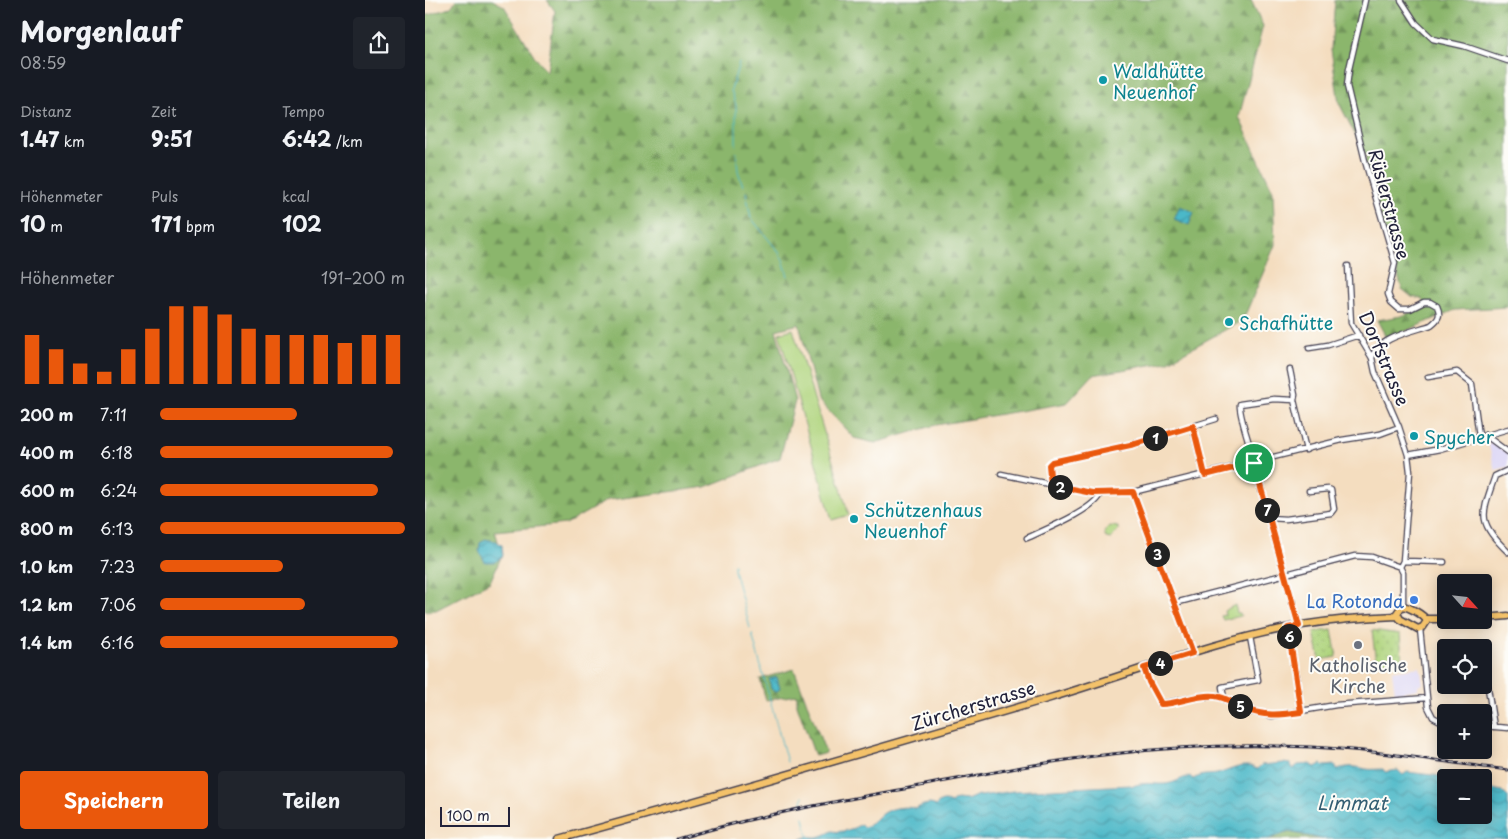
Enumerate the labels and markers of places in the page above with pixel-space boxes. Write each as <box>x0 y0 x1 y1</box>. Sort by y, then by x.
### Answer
place label: Waldhütte Neuenhof <box>1113 57 1204 105</box>
marker: Waldhütte Neuenhof <box>1097 74 1109 86</box>
place label: Schafhütte <box>1239 309 1333 336</box>
marker: Schafhütte <box>1223 316 1235 328</box>
place label: Spycher <box>1424 423 1495 450</box>
pin: 1 <box>1143 426 1167 450</box>
marker: Spycher <box>1408 430 1420 442</box>
pin <box>1233 442 1275 484</box>
pin: 2 <box>1047 474 1073 500</box>
place label: Schützenhaus Neuenhof <box>864 496 982 544</box>
pin: 7 <box>1255 498 1279 522</box>
marker: Schützenhaus Neuenhof <box>848 513 860 525</box>
pin: 3 <box>1145 542 1169 566</box>
place label: La Rotonda <box>1306 587 1404 614</box>
marker: La Rotonda <box>1408 594 1420 606</box>
pin: 6 <box>1277 624 1301 648</box>
marker: Katholische Kirche <box>1352 639 1364 651</box>
pin: 4 <box>1147 650 1173 676</box>
place label: Katholische Kirche <box>1309 651 1407 699</box>
pin: 5 <box>1227 694 1253 718</box>

